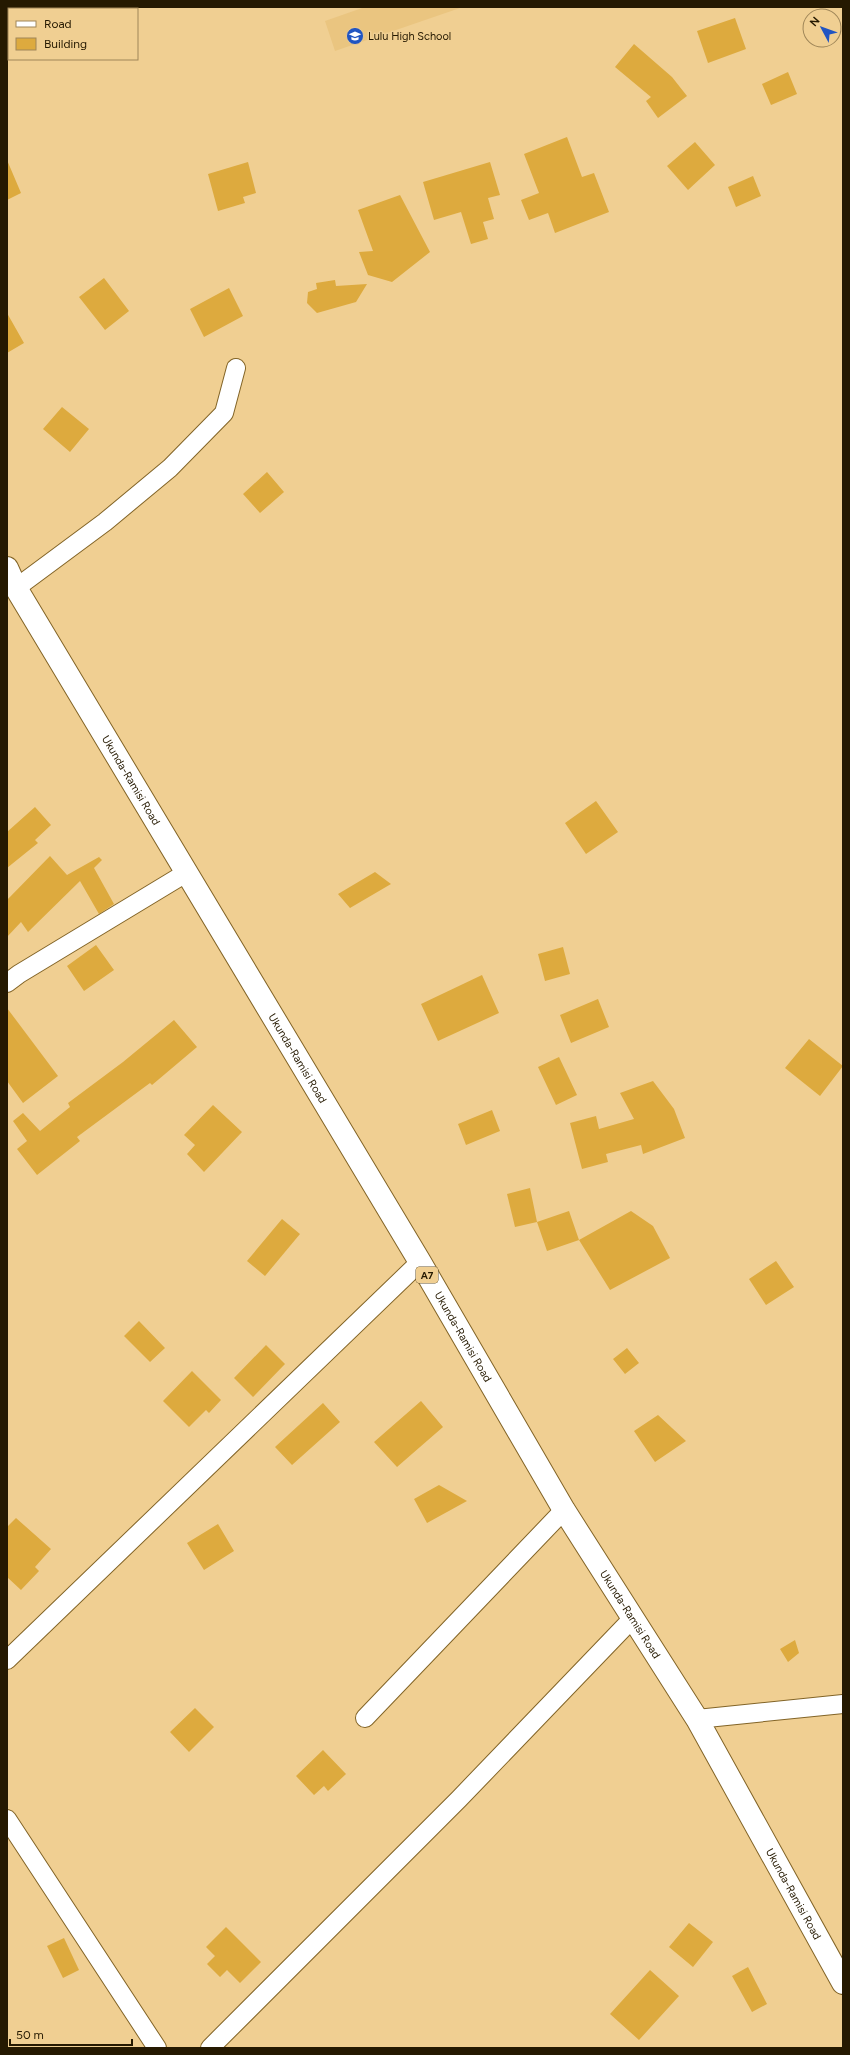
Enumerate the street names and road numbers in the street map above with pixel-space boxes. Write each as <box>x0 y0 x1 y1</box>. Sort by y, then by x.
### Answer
street label: Ukunda-Ramisi Road <box>99 733 163 828</box>
street label: Ukunda-Ramisi Road <box>265 1011 329 1106</box>
road number: A7 <box>416 1267 438 1283</box>
street label: Ukunda-Ramisi Road <box>432 1289 494 1384</box>
street label: Ukunda-Ramisi Road <box>597 1568 663 1661</box>
street label: Ukunda-Ramisi Road <box>763 1846 824 1942</box>

